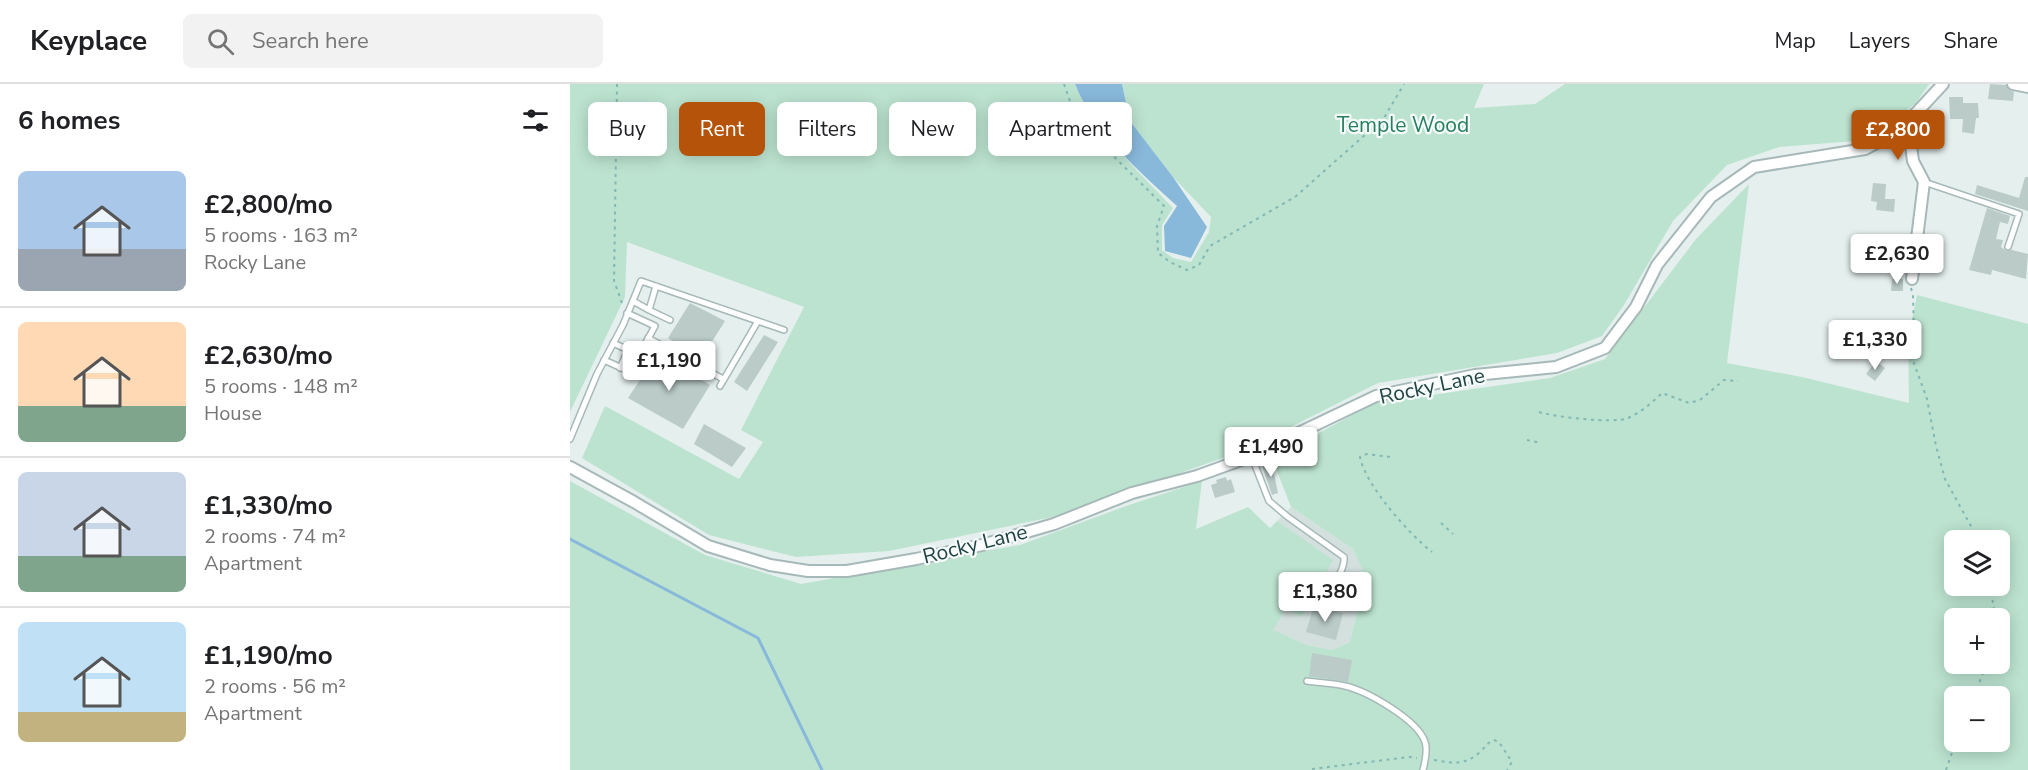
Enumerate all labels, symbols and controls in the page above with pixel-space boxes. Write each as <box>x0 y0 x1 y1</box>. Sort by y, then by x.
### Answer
search box <box>183 14 603 68</box>
text: Keyplace <box>30 22 147 60</box>
icon: search <box>204 25 237 58</box>
text: Search here <box>252 26 369 56</box>
text: Map <box>1774 27 1816 55</box>
text: Layers <box>1849 27 1910 55</box>
text: Share <box>1943 27 1998 55</box>
chip: Buy <box>588 102 667 156</box>
chip: Rent <box>679 102 765 156</box>
chip: Filters <box>777 102 877 156</box>
chip: New <box>889 102 976 156</box>
chip: Apartment <box>988 102 1132 156</box>
text: 6 homes <box>18 103 120 138</box>
icon: filters <box>519 104 552 137</box>
pin: £2,800 <box>1849 110 1947 161</box>
park label: Temple Wood <box>1337 111 1469 139</box>
text: £2,800 <box>1866 116 1930 143</box>
text: £2,800/mo <box>204 187 333 222</box>
icon: home <box>66 195 138 267</box>
text: 5 rooms · 163 m² <box>204 222 358 249</box>
pin: £2,630 <box>1848 234 1946 285</box>
text: £2,630 <box>1865 240 1929 267</box>
text: Rocky Lane <box>204 249 306 276</box>
pin: £1,330 <box>1826 320 1924 371</box>
text: £1,330 <box>1843 326 1907 353</box>
text: £2,630/mo <box>204 338 333 373</box>
pin: £1,190 <box>620 341 718 392</box>
icon: home <box>66 346 138 418</box>
text: £1,190 <box>637 347 701 374</box>
street label: Rocky Lane <box>1377 361 1487 411</box>
text: 5 rooms · 148 m² <box>204 373 358 400</box>
text: House <box>204 400 262 427</box>
pin: £1,490 <box>1222 427 1320 478</box>
text: £1,490 <box>1239 433 1303 460</box>
text: £1,330/mo <box>204 488 333 523</box>
icon: home <box>66 496 138 568</box>
street label: Rocky Lane <box>920 517 1030 571</box>
text: 2 rooms · 74 m² <box>204 523 346 550</box>
map controls <box>1944 530 2010 752</box>
button: layers <box>1944 530 2010 596</box>
text: Apartment <box>204 550 302 577</box>
pin: £1,380 <box>1276 572 1374 623</box>
text: £1,380 <box>1293 578 1357 605</box>
button: + <box>1944 608 2010 674</box>
text: £1,190/mo <box>204 638 333 673</box>
icon: home <box>66 646 138 718</box>
text: 2 rooms · 56 m² <box>204 673 346 700</box>
button: − <box>1944 686 2010 752</box>
text: Apartment <box>204 700 302 727</box>

